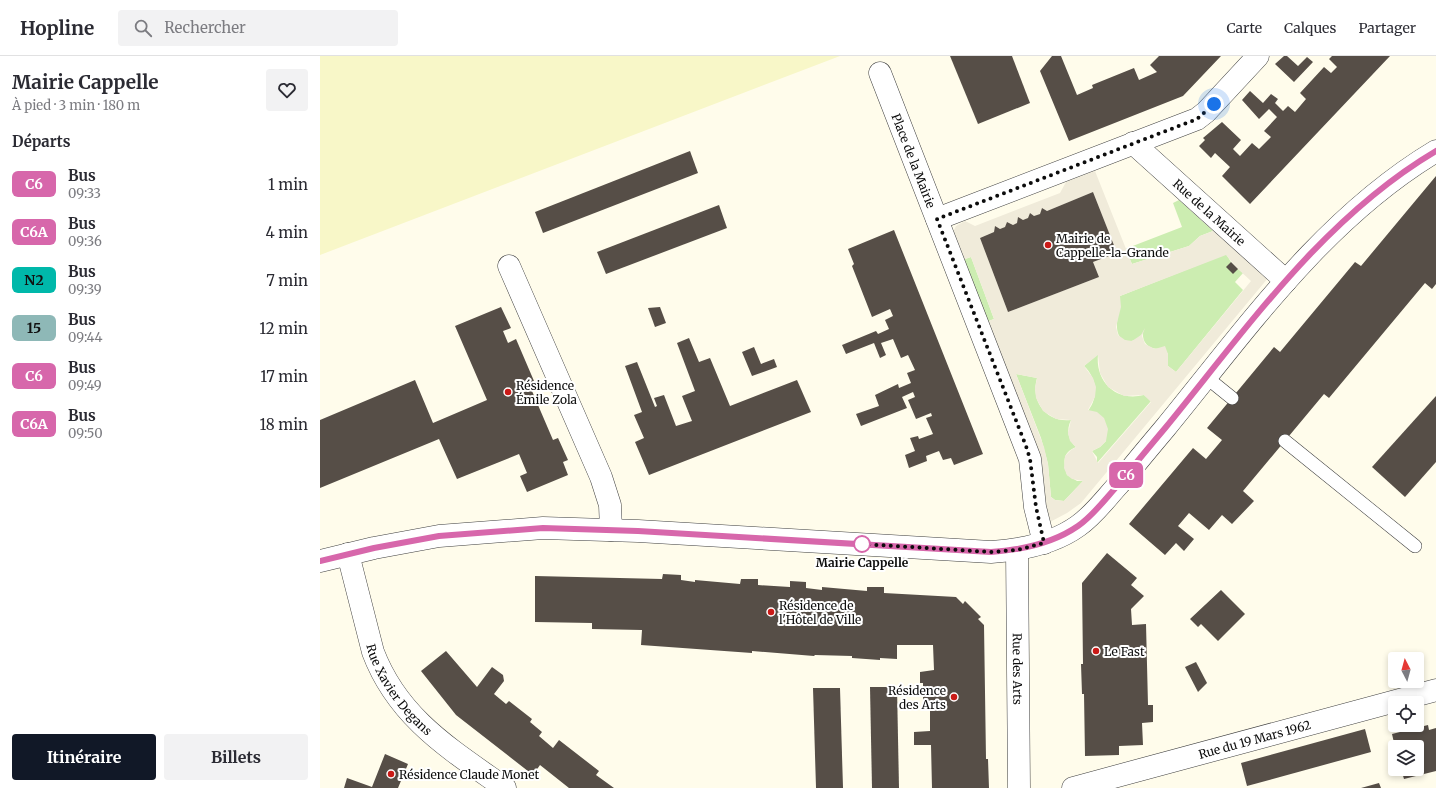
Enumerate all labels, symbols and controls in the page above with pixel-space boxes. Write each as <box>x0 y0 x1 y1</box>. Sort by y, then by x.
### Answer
search box <box>118 10 398 46</box>
text: Hopline <box>20 16 94 40</box>
icon: search <box>132 17 154 39</box>
text: Rechercher <box>164 18 246 37</box>
text: Carte <box>1226 19 1262 37</box>
text: Calques <box>1284 19 1336 37</box>
text: Partager <box>1358 19 1416 37</box>
button: heart <box>266 69 308 111</box>
text: Mairie Cappelle <box>12 70 159 94</box>
your location <box>1204 94 1224 114</box>
text: À pied · 3 min · 180 m <box>12 97 140 114</box>
street label: Place de la Mairie <box>889 111 939 210</box>
text: Départs <box>12 132 70 151</box>
text: Bus <box>68 166 96 185</box>
text: C6 <box>25 175 43 193</box>
text: 1 min <box>268 175 308 194</box>
street label: Rue de la Mairie <box>1170 176 1249 248</box>
text: 09:33 <box>68 185 101 202</box>
text: Bus <box>68 214 96 233</box>
text: C6A <box>20 223 48 241</box>
text: 4 min <box>266 223 308 242</box>
place label: Mairie de Cappelle-la-Grande <box>1056 231 1169 260</box>
text: 09:36 <box>68 233 102 250</box>
marker: Mairie de Cappelle-la-Grande <box>1043 240 1053 250</box>
text: Bus <box>68 262 96 281</box>
text: N2 <box>24 271 44 289</box>
text: 7 min <box>266 271 308 290</box>
text: 09:39 <box>68 281 102 298</box>
text: Bus <box>68 310 96 329</box>
text: 15 <box>27 319 41 337</box>
text: 12 min <box>259 319 308 338</box>
text: 09:44 <box>68 329 103 346</box>
text: Bus <box>68 358 96 377</box>
text: C6 <box>25 367 43 385</box>
text: 17 min <box>260 367 308 386</box>
text: 09:49 <box>68 377 102 394</box>
place label: Résidence Émile Zola <box>516 378 578 407</box>
marker: Résidence Émile Zola <box>503 387 513 397</box>
text: Bus <box>68 406 96 425</box>
text: C6A <box>20 415 48 433</box>
text: 18 min <box>260 415 308 434</box>
text: 09:50 <box>68 425 103 442</box>
line badge: C6 <box>1108 462 1144 488</box>
text: C6 <box>1117 466 1135 484</box>
marker: Mairie Cappelle <box>853 535 871 553</box>
place label: Mairie Cappelle <box>816 555 909 570</box>
place label: Résidence de l'Hôtel de Ville <box>779 598 861 627</box>
marker: Résidence de l'Hôtel de Ville <box>766 607 776 617</box>
street label: Rue des Arts <box>1010 633 1026 705</box>
street label: Rue Xavier Degans <box>364 642 436 738</box>
place label: Le Fast <box>1104 644 1145 659</box>
marker: Le Fast <box>1091 646 1101 656</box>
north arrow <box>1388 652 1424 688</box>
map controls <box>1388 652 1424 776</box>
place label: Résidence des Arts <box>888 683 946 712</box>
marker: Résidence des Arts <box>949 692 959 702</box>
button: locate <box>1388 696 1424 732</box>
street label: Rue du 19 Mars 1962 <box>1197 717 1312 761</box>
button: Itinéraire <box>12 734 156 780</box>
button: Billets <box>164 734 308 780</box>
button: layers <box>1388 740 1424 776</box>
place label: Résidence Claude Monet <box>399 767 540 782</box>
marker: Résidence Claude Monet <box>386 769 396 779</box>

